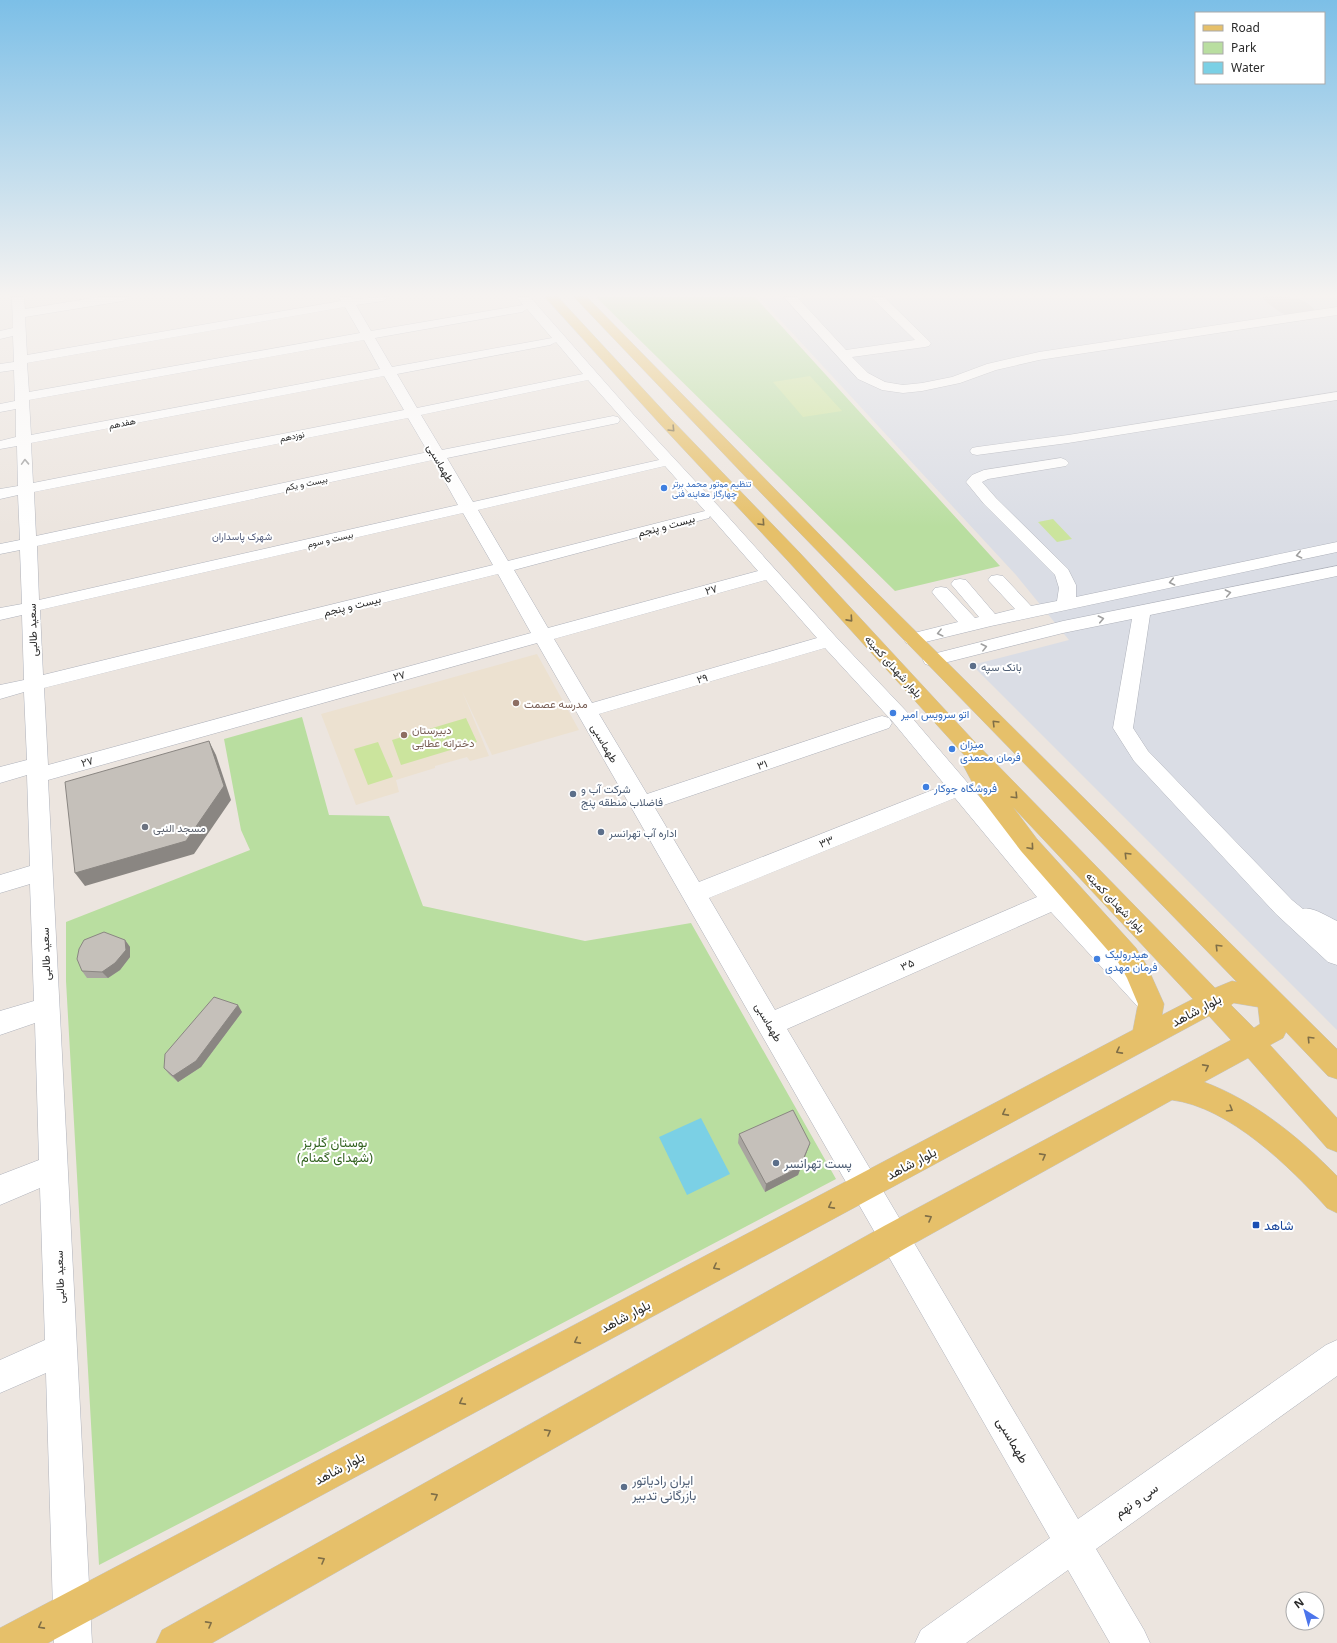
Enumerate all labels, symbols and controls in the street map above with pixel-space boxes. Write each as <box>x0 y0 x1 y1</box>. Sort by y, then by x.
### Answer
legend <box>1195 12 1325 84</box>
text: Road <box>1231 19 1260 36</box>
text: Park <box>1231 39 1257 56</box>
text: Water <box>1231 59 1265 76</box>
street label: هفدهم <box>107 414 137 432</box>
one-way arrow <box>668 424 675 432</box>
street label: نوزدهم <box>278 427 306 445</box>
street label: طهماسبی <box>424 441 458 485</box>
one-way arrow <box>21 459 29 465</box>
street label: بیست و یکم <box>283 472 329 494</box>
place label: تنظیم موتور محمد برتر چهارگاز معاینه فنی <box>671 477 751 500</box>
marker: تنظیم موتور محمد برتر چهارگاز معاینه فنی <box>659 483 669 493</box>
street label: بیست و پنجم <box>636 510 697 541</box>
one-way arrow <box>758 518 765 526</box>
street label: بیست و سوم <box>306 527 355 551</box>
district label: شهرک پاسداران <box>212 529 272 544</box>
one-way arrow <box>1296 551 1302 559</box>
one-way arrow <box>1168 577 1175 585</box>
street label: ۲۷ <box>703 580 719 598</box>
one-way arrow <box>1225 589 1231 598</box>
street label: بیست و پنجم <box>322 591 383 620</box>
street label: سعید طالبی <box>24 603 40 657</box>
one-way arrow <box>846 614 853 622</box>
one-way arrow <box>1098 616 1104 624</box>
one-way arrow <box>937 628 943 636</box>
street label: بلوار شهدای کمیته <box>862 632 926 700</box>
one-way arrow <box>980 643 987 652</box>
place label: بانک سپه <box>981 659 1022 675</box>
marker: بانک سپه <box>968 661 978 671</box>
street label: ۲۷ <box>391 666 407 684</box>
street label: ۲۹ <box>695 669 709 687</box>
place label: مدرسه عصمت <box>524 696 588 711</box>
marker: مدرسه عصمت <box>511 698 521 708</box>
place label: اتو سرویس امیر <box>900 706 969 721</box>
marker: اتو سرویس امیر <box>888 708 898 718</box>
one-way arrow <box>992 720 1000 728</box>
street label: طهماسبی <box>588 721 622 765</box>
place label: دبیرستان دخترانه عطایی <box>412 722 474 750</box>
marker: دبیرستان دخترانه عطایی <box>399 730 409 740</box>
place label: میزان فرمان محمدی <box>960 736 1021 764</box>
marker: میزان فرمان محمدی <box>947 744 957 754</box>
street label: ۲۷ <box>79 752 95 770</box>
street label: ۳۱ <box>755 755 769 773</box>
place label: فروشگاه جوکار <box>933 780 997 795</box>
place label: شرکت آب و فاضلاب منطقه پنج <box>581 781 663 810</box>
marker: فروشگاه جوکار <box>921 782 931 792</box>
marker: شرکت آب و فاضلاب منطقه پنج <box>568 789 578 799</box>
one-way arrow <box>1010 791 1018 799</box>
place label: مسجد النبی <box>153 820 206 835</box>
marker: مسجد النبی <box>140 822 150 832</box>
place label: اداره آب تهرانسر <box>608 825 677 840</box>
marker: اداره آب تهرانسر <box>596 827 606 837</box>
street label: ۳۳ <box>816 831 836 851</box>
one-way arrow <box>1027 843 1034 850</box>
one-way arrow <box>1124 852 1132 860</box>
street label: بلوار شهدای کمیته <box>1083 868 1149 936</box>
street label: سعید طالبی <box>37 927 53 981</box>
one-way arrow <box>1216 944 1223 952</box>
place label: هیدرولیک فرمان مهدی <box>1105 946 1157 974</box>
street label: ۳۵ <box>898 954 916 974</box>
marker: هیدرولیک فرمان مهدی <box>1092 954 1102 964</box>
street label: بلوار شاهد <box>1168 989 1224 1031</box>
street label: طهماسبی <box>752 1000 786 1044</box>
one-way arrow <box>1307 1036 1315 1044</box>
one-way arrow <box>1116 1047 1123 1054</box>
one-way arrow <box>1202 1064 1209 1071</box>
one-way arrow <box>1226 1104 1233 1111</box>
one-way arrow <box>1001 1108 1009 1116</box>
park label: بوستان گلریز (شهدای گمنام) <box>297 1133 373 1166</box>
street label: بلوار شاهد <box>883 1142 939 1184</box>
one-way arrow <box>1038 1153 1046 1160</box>
place label: پست تهرانسر <box>783 1154 852 1173</box>
marker: پست تهرانسر <box>771 1158 781 1168</box>
one-way arrow <box>828 1201 835 1209</box>
one-way arrow <box>925 1216 932 1223</box>
place label: شاهد <box>1264 1216 1294 1234</box>
marker: شاهد <box>1251 1220 1261 1230</box>
street label: سعید طالبی <box>51 1250 67 1304</box>
one-way arrow <box>713 1262 720 1270</box>
street label: بلوار شاهد <box>597 1295 653 1337</box>
one-way arrow <box>574 1337 581 1344</box>
one-way arrow <box>459 1398 466 1405</box>
street label: طهماسبی <box>993 1414 1033 1466</box>
one-way arrow <box>544 1430 551 1437</box>
street label: بلوار شاهد <box>311 1447 367 1489</box>
place label: ایران رادیاتور بازرگانی تدبیر <box>631 1471 697 1504</box>
street label: سی و نهم <box>1110 1478 1162 1522</box>
marker: ایران رادیاتور بازرگانی تدبیر <box>619 1482 629 1492</box>
one-way arrow <box>431 1493 438 1501</box>
one-way arrow <box>318 1557 325 1564</box>
north arrow <box>1285 1591 1325 1631</box>
text: N <box>1291 1594 1307 1611</box>
one-way arrow <box>204 1621 212 1628</box>
one-way arrow <box>38 1622 45 1629</box>

